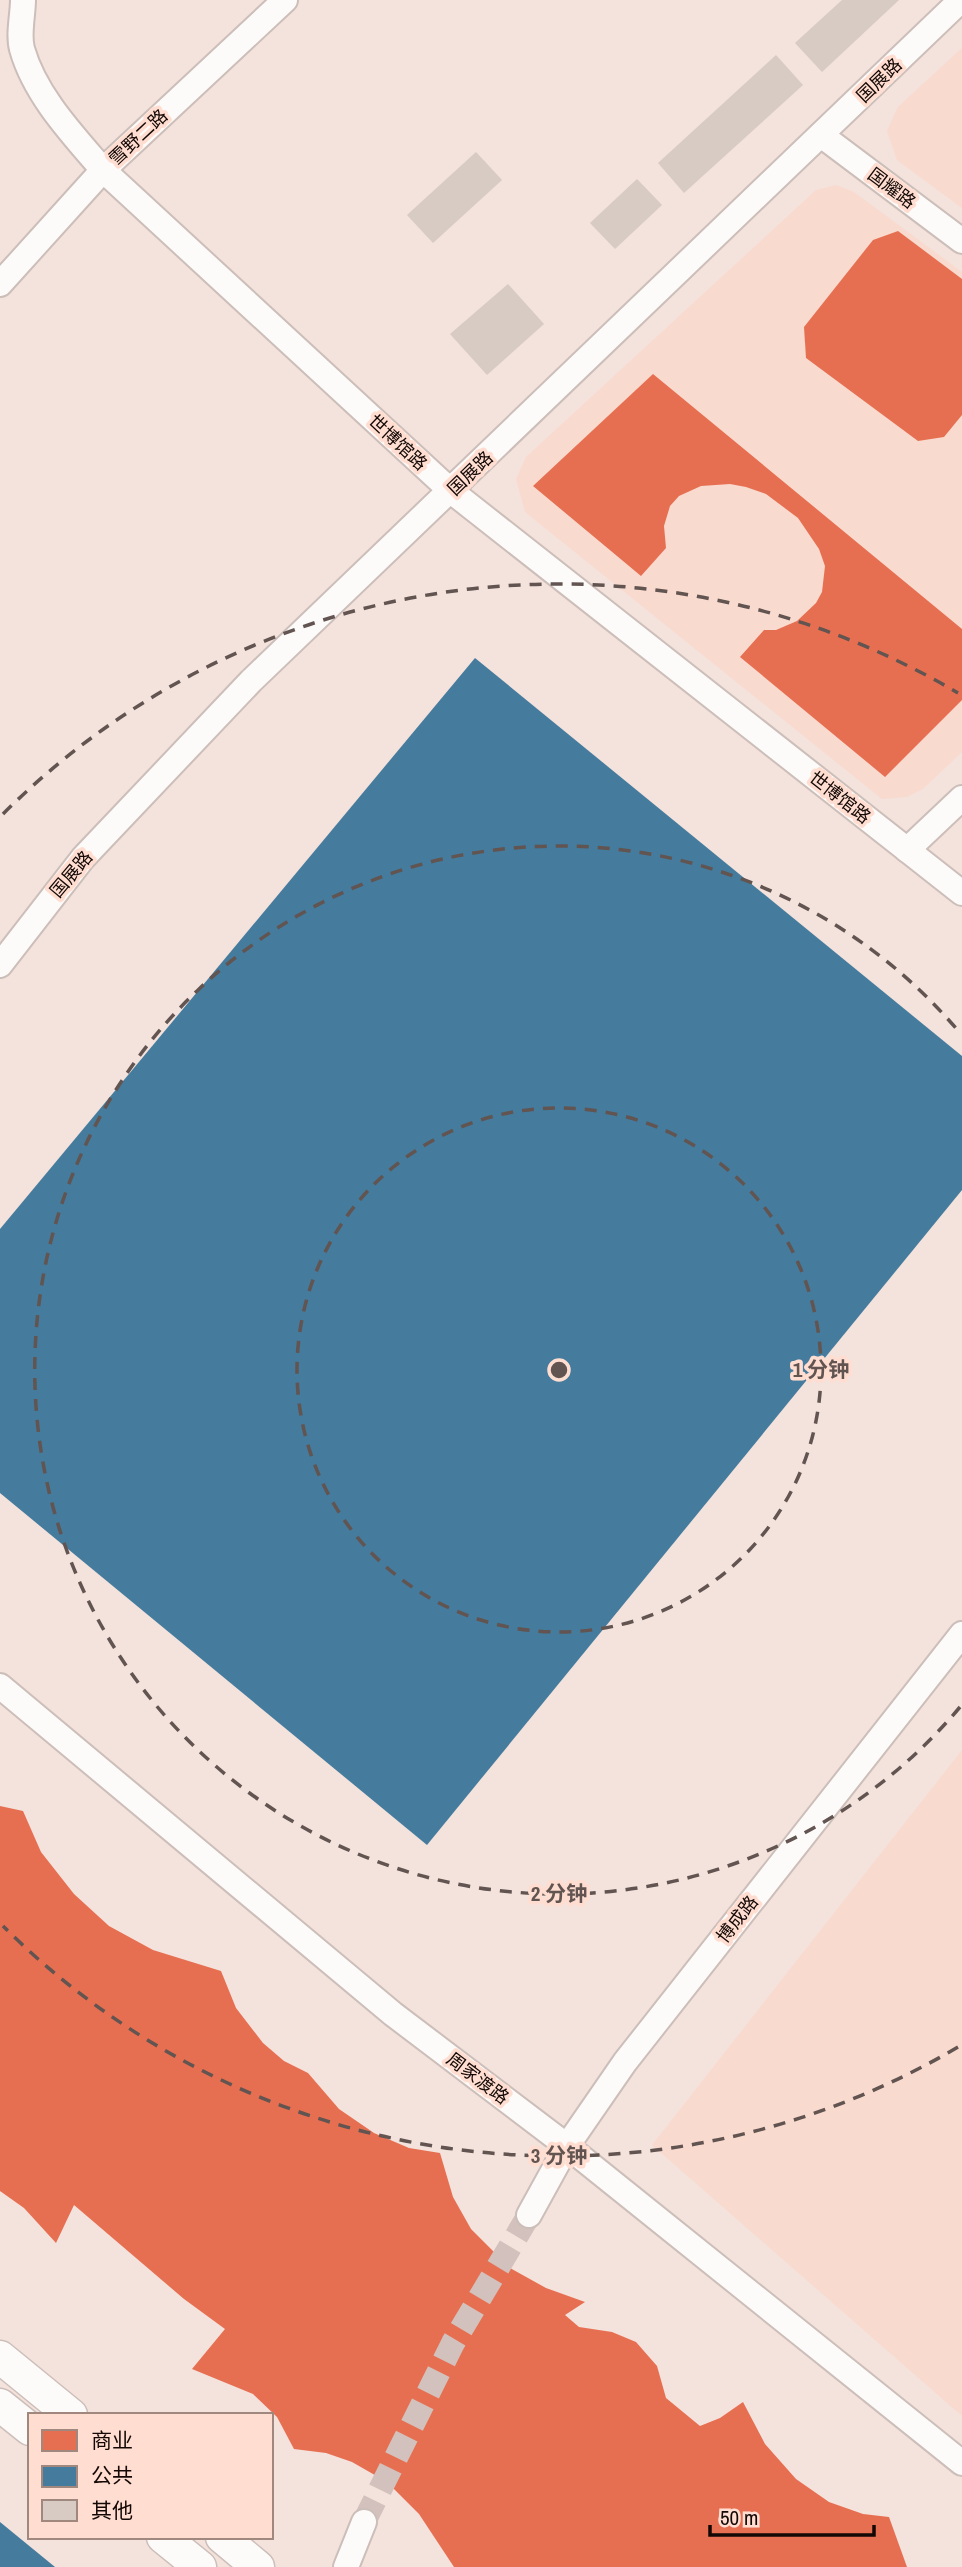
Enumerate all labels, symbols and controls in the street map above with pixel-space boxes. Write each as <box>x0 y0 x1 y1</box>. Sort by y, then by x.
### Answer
street label: 国展路 <box>851 52 907 108</box>
street label: 雪野二路 <box>103 103 173 171</box>
street label: 国耀路 <box>863 162 921 214</box>
street label: 世博馆路 <box>363 408 433 476</box>
street label: 国展路 <box>442 445 498 501</box>
street label: 世博馆路 <box>804 765 876 829</box>
street label: 国展路 <box>44 845 98 903</box>
text: 1 分钟 <box>793 1355 849 1384</box>
centre of rings <box>547 1358 571 1382</box>
text: 2 分钟 <box>531 1879 587 1908</box>
street label: 博成路 <box>711 1890 763 1948</box>
street label: 周家渡路 <box>442 2046 514 2110</box>
text: 3 分钟 <box>531 2141 587 2170</box>
legend <box>28 2413 273 2539</box>
text: 商业 <box>91 2426 133 2455</box>
text: 公共 <box>91 2461 133 2490</box>
scale bar <box>710 2494 874 2538</box>
text: 其他 <box>91 2496 133 2525</box>
text: 50 m <box>720 2503 758 2532</box>

